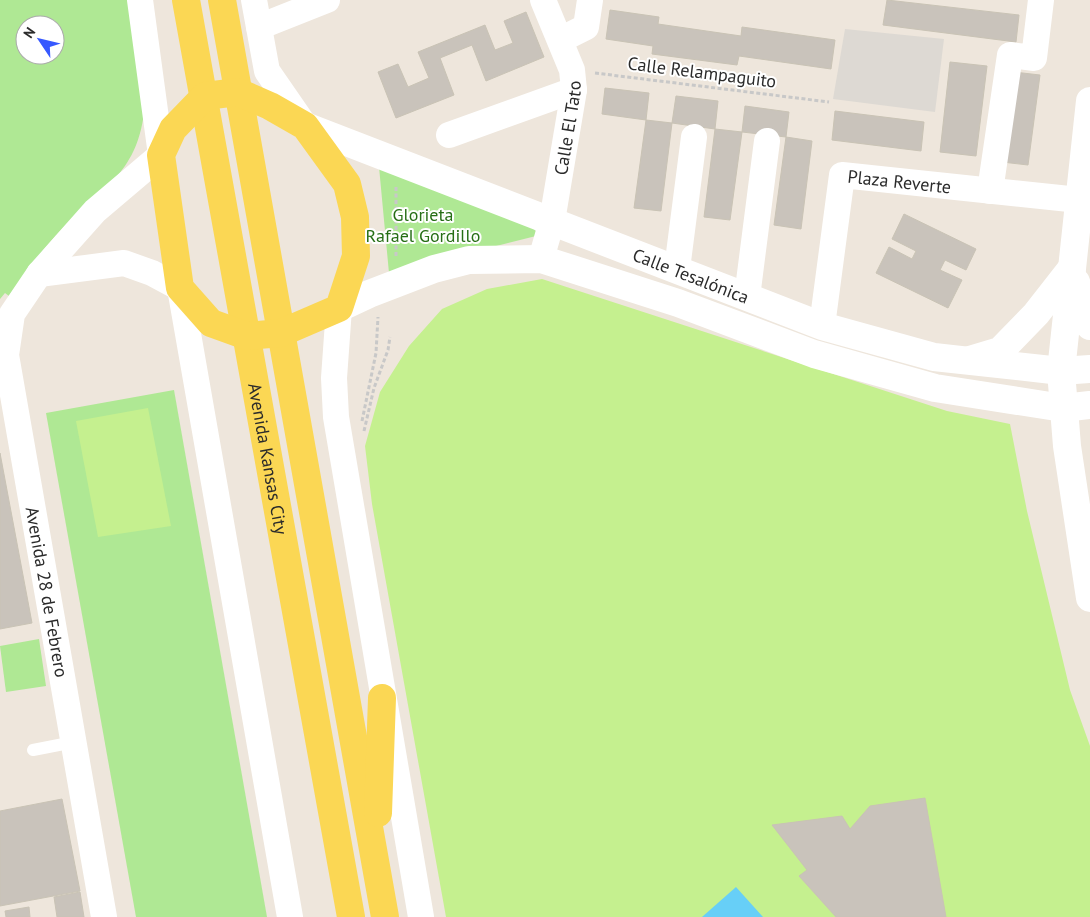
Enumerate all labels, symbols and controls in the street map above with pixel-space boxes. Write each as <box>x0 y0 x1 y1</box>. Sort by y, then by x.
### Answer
north arrow <box>15 15 65 65</box>
text: N <box>19 24 39 41</box>
street label: Calle Relampaguito <box>626 51 778 93</box>
street label: Calle El Tato <box>548 80 585 177</box>
street label: Plaza Reverte <box>846 164 952 198</box>
park label: Glorieta Rafael Gordillo <box>366 203 480 247</box>
street label: Calle Tesalónica <box>630 242 753 308</box>
street label: Avenida Kansas City <box>244 381 294 537</box>
street label: Avenida 28 de Febrero <box>21 505 73 679</box>

